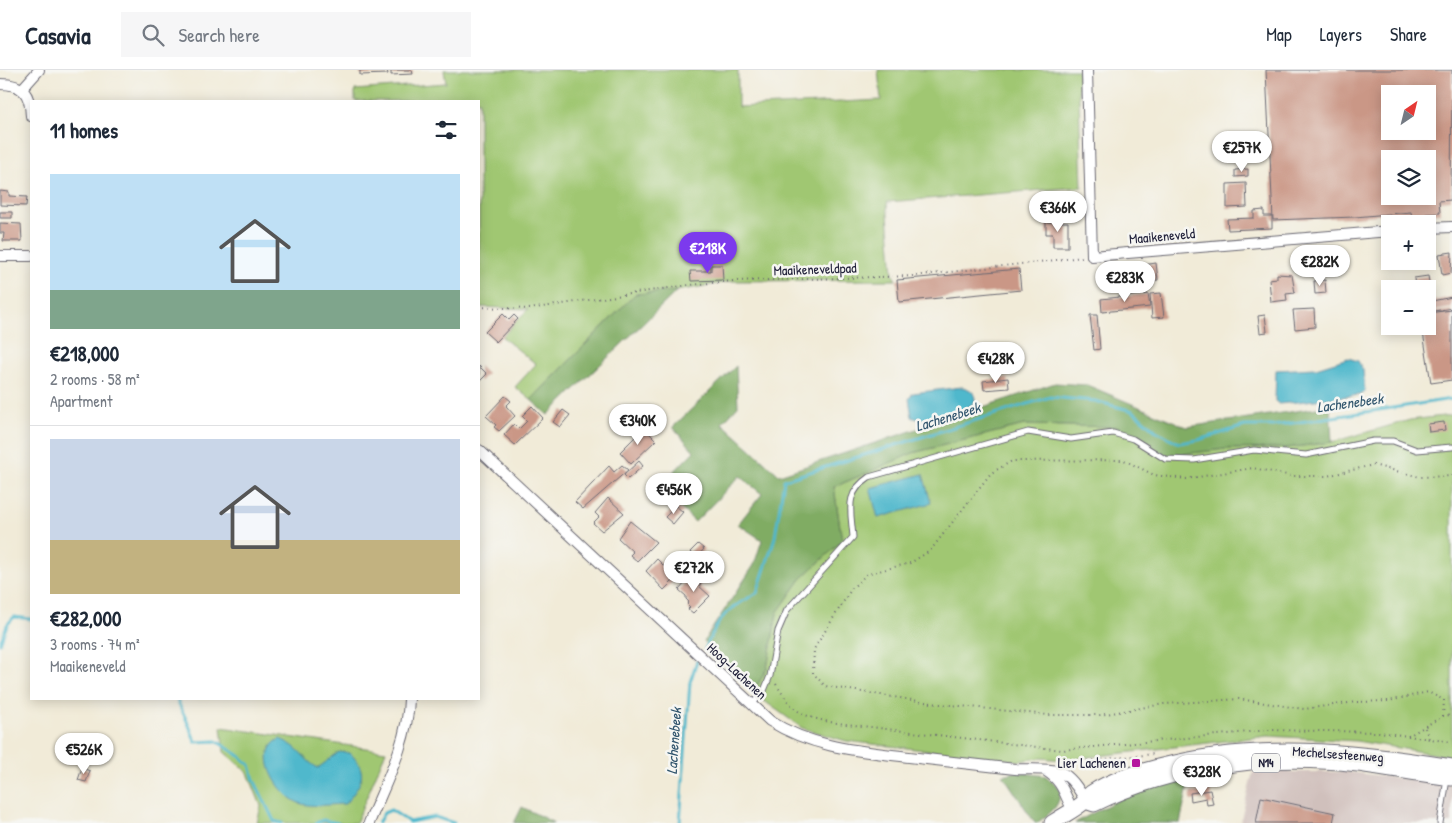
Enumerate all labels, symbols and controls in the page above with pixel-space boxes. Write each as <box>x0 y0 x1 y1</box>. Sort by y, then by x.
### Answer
search box <box>121 12 471 57</box>
text: Casavia <box>25 19 91 51</box>
icon: search <box>139 21 167 49</box>
text: Search here <box>179 22 260 48</box>
text: Map <box>1266 22 1292 47</box>
text: Layers <box>1320 22 1362 47</box>
text: Share <box>1390 22 1427 47</box>
north arrow <box>1381 85 1436 140</box>
map controls <box>1381 85 1436 335</box>
text: 11 homes <box>50 116 118 145</box>
icon: filters <box>432 116 460 144</box>
pin: €257K <box>1207 131 1277 173</box>
text: €257K <box>1223 136 1261 158</box>
button: layers <box>1381 150 1436 205</box>
pin: €366K <box>1023 190 1093 233</box>
text: €366K <box>1040 196 1076 218</box>
icon: home <box>210 206 300 296</box>
button: + <box>1381 215 1436 270</box>
street label: Maaikeneveld <box>1128 223 1196 248</box>
pin: €218K <box>673 232 743 274</box>
text: €218K <box>690 237 726 259</box>
pin: €282K <box>1285 244 1355 287</box>
text: €282K <box>1301 250 1339 272</box>
street label: Maaikeneveldpad <box>773 258 857 280</box>
pin: €283K <box>1090 260 1160 303</box>
text: €283K <box>1106 266 1144 288</box>
button: − <box>1381 280 1436 335</box>
text: €218,000 <box>50 339 119 368</box>
pin: €428K <box>961 342 1031 384</box>
text: €428K <box>978 347 1014 369</box>
text: 2 rooms · 58 m² <box>50 368 140 390</box>
water label: Lachenebeek <box>1315 387 1386 418</box>
text: Apartment <box>50 390 113 412</box>
water label: Lachenebeek <box>913 396 984 436</box>
pin: €340K <box>603 404 673 446</box>
text: €340K <box>620 409 656 431</box>
icon: home <box>210 472 300 562</box>
pin: €456K <box>639 472 709 515</box>
text: €456K <box>656 478 692 500</box>
pin: €272K <box>659 550 729 593</box>
text: €272K <box>675 556 713 578</box>
text: €282,000 <box>50 604 121 633</box>
text: 3 rooms · 74 m² <box>50 633 140 655</box>
street label: Hoog-Lachenen <box>703 638 771 704</box>
text: Maaikeneveld <box>50 655 126 677</box>
water label: Lachenebeek <box>661 705 686 775</box>
pin: €526K <box>49 732 119 775</box>
text: €526K <box>66 738 102 760</box>
street label: Mechelsesteenweg <box>1292 741 1384 767</box>
place label: Lier Lachenen <box>1058 753 1126 772</box>
pin: €328K <box>1167 754 1237 797</box>
road number: N14 <box>1252 754 1280 772</box>
marker: Lier Lachenen <box>1130 757 1142 769</box>
text: €328K <box>1183 760 1221 782</box>

